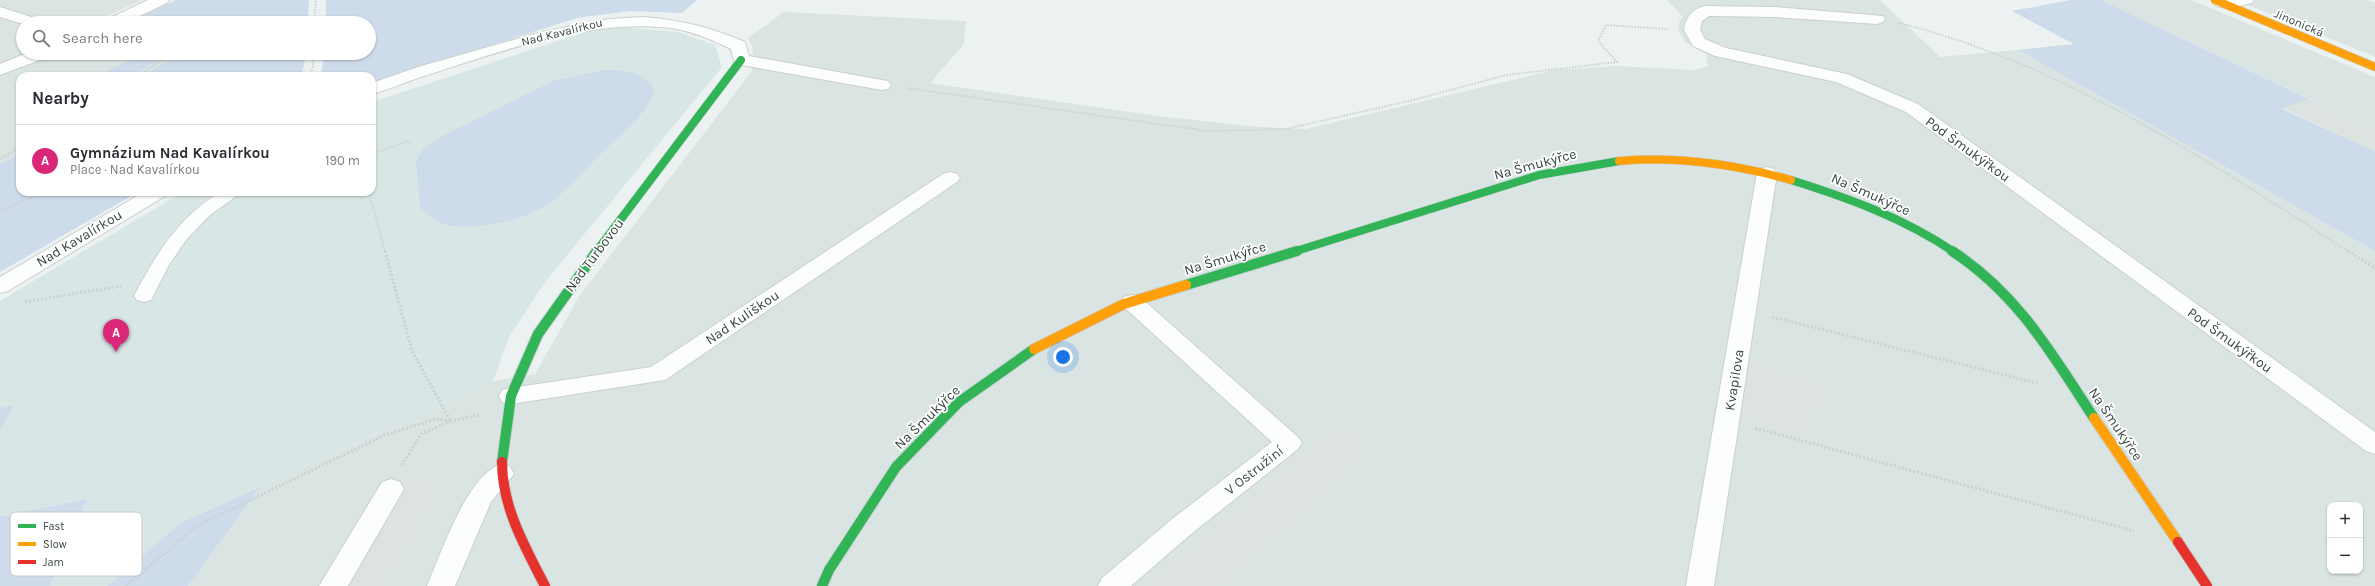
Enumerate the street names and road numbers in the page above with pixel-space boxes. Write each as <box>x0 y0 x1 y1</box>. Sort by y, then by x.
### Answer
street label: Jinonická <box>2272 6 2326 40</box>
street label: Nad Kavalírkou <box>520 15 604 49</box>
street label: Pod Šmukýřkou <box>1922 113 2013 186</box>
street label: Na Šmukýřce <box>1492 145 1578 184</box>
street label: Na Šmukýřce <box>1829 170 1913 219</box>
street label: Nad Kavalírkou <box>33 206 125 271</box>
street label: Nad Turbovou <box>561 215 628 295</box>
street label: Na Šmukýřce <box>1182 238 1268 279</box>
street label: Nad Kuliškou <box>702 287 782 348</box>
street label: Pod Šmukýřkou <box>2184 304 2275 377</box>
street label: Kvapilova <box>1721 348 1748 412</box>
street label: Na Šmukýřce <box>891 382 964 453</box>
street label: Na Šmukýřce <box>2085 384 2146 464</box>
street label: V Ostružiní <box>1222 442 1288 499</box>

